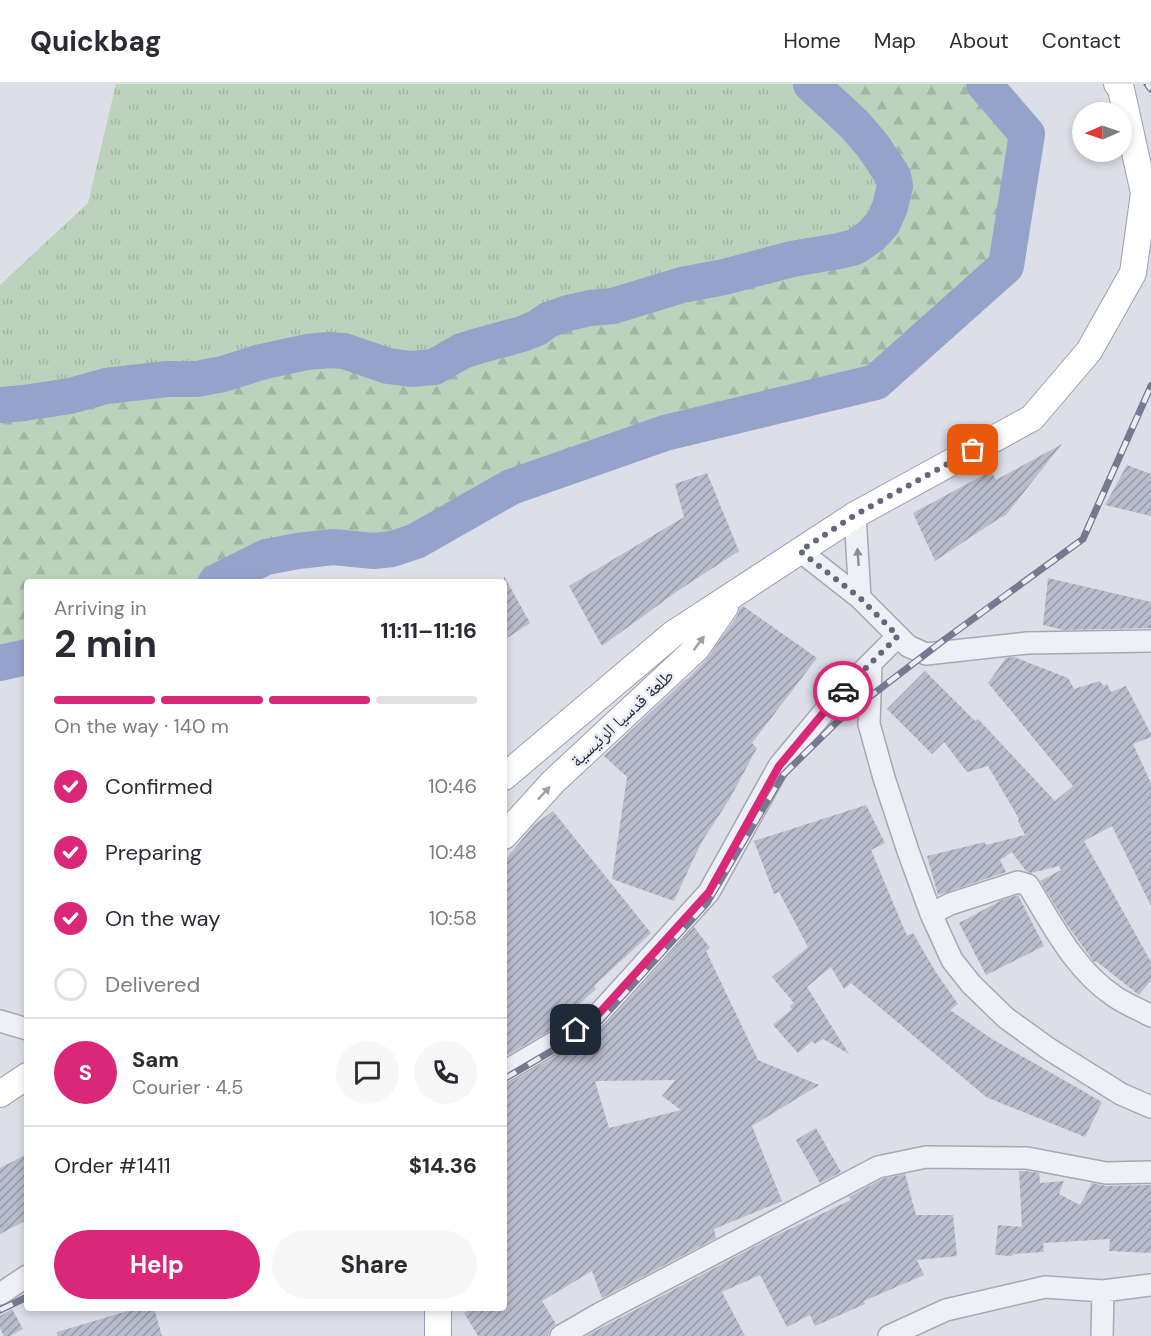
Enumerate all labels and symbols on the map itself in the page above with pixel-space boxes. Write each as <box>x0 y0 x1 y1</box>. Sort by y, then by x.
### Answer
north arrow <box>1072 102 1132 162</box>
pin <box>947 424 998 475</box>
one-way arrow <box>853 547 863 566</box>
one-way arrow <box>693 635 705 651</box>
courier <box>813 661 873 721</box>
street label: طلعة قدسيا الرئيسية <box>565 664 679 772</box>
one-way arrow <box>536 786 550 800</box>
pin <box>550 1004 601 1055</box>

